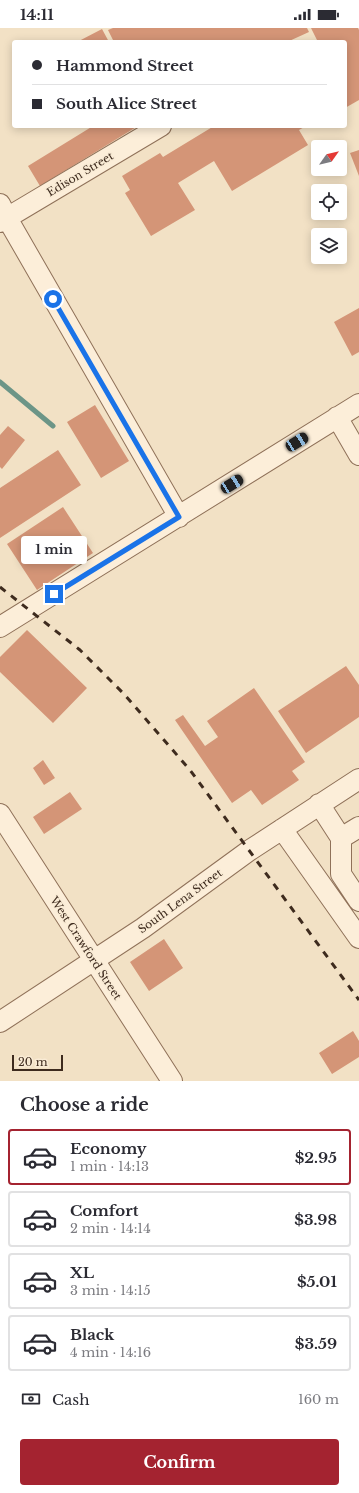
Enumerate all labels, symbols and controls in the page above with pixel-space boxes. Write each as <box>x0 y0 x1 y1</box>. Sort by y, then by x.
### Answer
text: 14:11 <box>20 5 54 24</box>
text: Hammond Street <box>56 56 193 75</box>
text: South Alice Street <box>56 94 197 113</box>
north arrow <box>311 140 347 176</box>
map controls <box>311 140 347 264</box>
street label: Edison Street <box>44 148 117 199</box>
button: locate <box>311 184 347 220</box>
button: layers <box>311 228 347 264</box>
route start <box>44 290 62 308</box>
car <box>284 431 310 453</box>
car <box>219 473 245 495</box>
callout: 1 min <box>21 536 87 564</box>
text: 1 min <box>35 541 73 558</box>
route end <box>45 585 63 603</box>
street label: South Lena Street <box>135 865 226 936</box>
street label: West Crawford Street <box>47 893 125 1003</box>
scale bar <box>12 1053 63 1072</box>
text: 20 m <box>18 1055 48 1069</box>
text: Choose a ride <box>20 1094 149 1116</box>
icon: car <box>22 1139 58 1175</box>
text: Economy <box>70 1139 147 1158</box>
text: $2.95 <box>295 1148 337 1167</box>
text: 1 min · 14:13 <box>70 1158 149 1175</box>
icon: car <box>22 1201 58 1237</box>
text: Comfort <box>70 1201 138 1220</box>
text: $3.98 <box>294 1210 337 1229</box>
text: 2 min · 14:14 <box>70 1220 151 1237</box>
icon: car <box>22 1263 58 1299</box>
text: XL <box>70 1263 94 1282</box>
text: $5.01 <box>297 1272 337 1291</box>
text: 3 min · 14:15 <box>70 1282 151 1299</box>
icon: car <box>22 1325 58 1361</box>
text: Black <box>70 1325 114 1344</box>
text: $3.59 <box>295 1334 337 1353</box>
text: 4 min · 14:16 <box>70 1344 151 1361</box>
icon: cash <box>20 1388 42 1410</box>
text: Cash <box>52 1390 89 1409</box>
text: 160 m <box>298 1391 339 1408</box>
button: Confirm <box>20 1439 339 1485</box>

